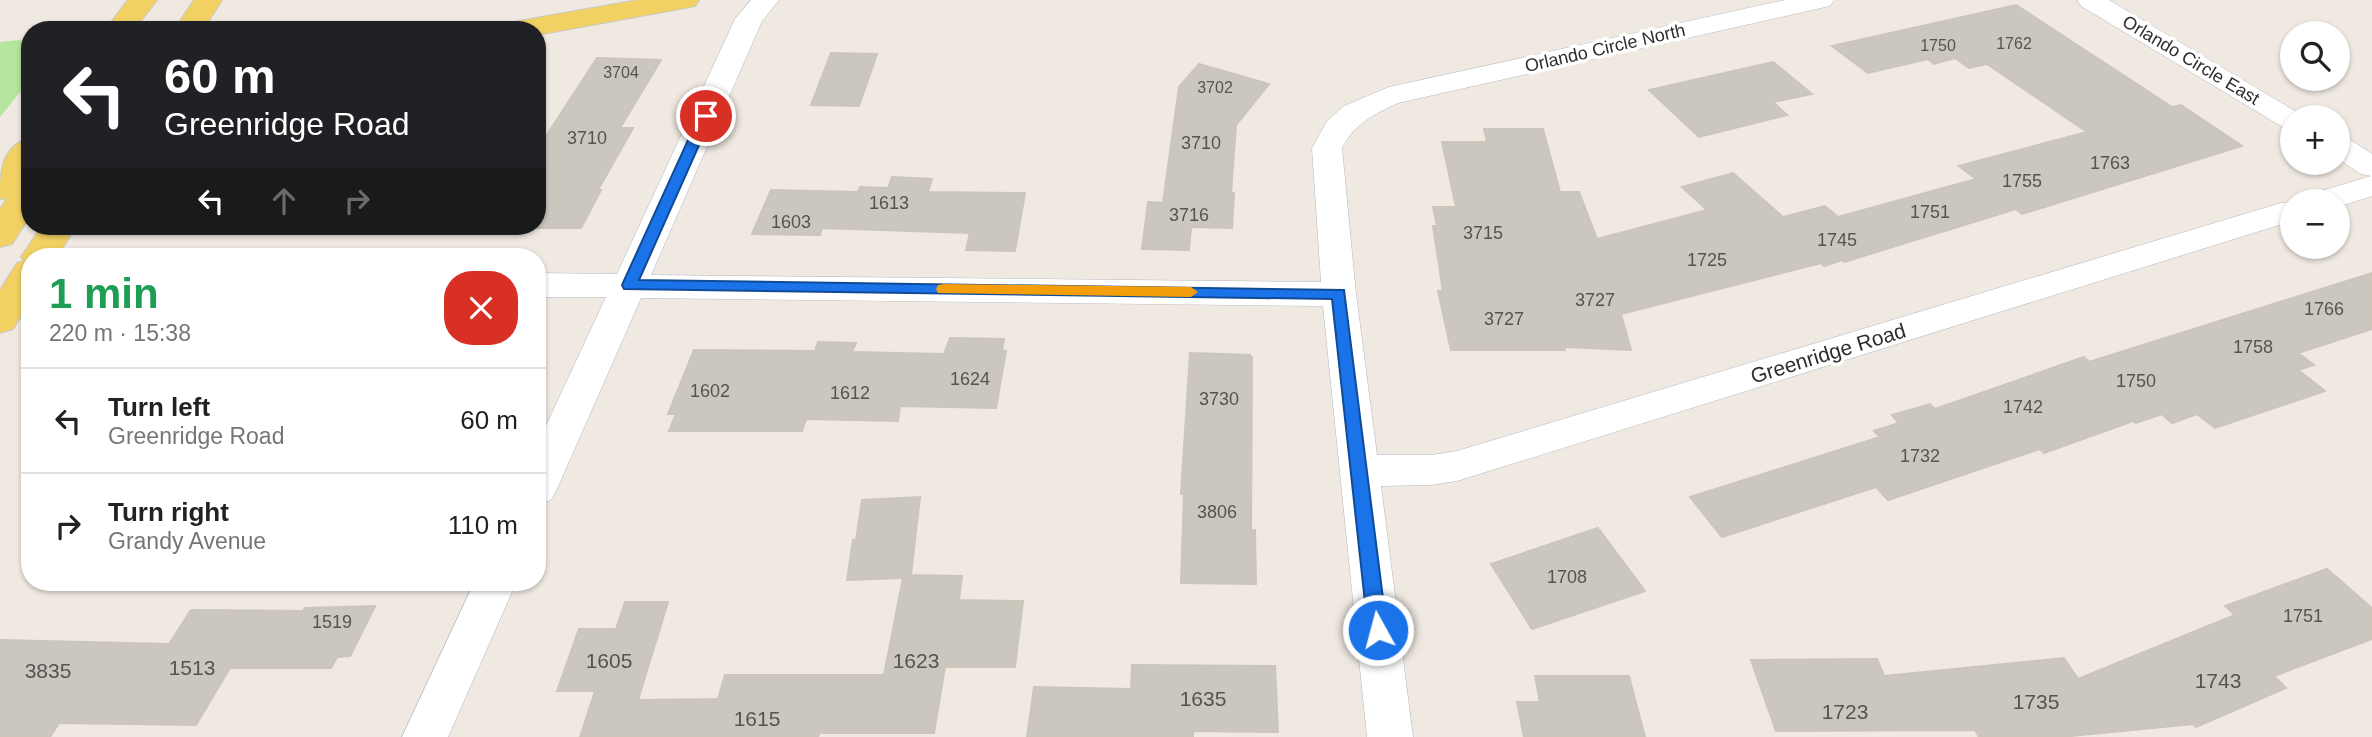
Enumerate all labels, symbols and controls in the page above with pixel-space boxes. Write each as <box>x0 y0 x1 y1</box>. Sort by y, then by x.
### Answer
street label: Orlando Circle East <box>2119 11 2263 109</box>
street label: Orlando Circle North <box>1523 20 1687 76</box>
map controls <box>2280 21 2350 259</box>
button: search <box>2280 21 2350 91</box>
house number: 1762 <box>1996 35 2032 52</box>
house number: 1750 <box>1920 37 1956 54</box>
icon: left <box>49 49 140 140</box>
text: 60 m <box>164 49 276 103</box>
house number: 3704 <box>603 64 639 81</box>
house number: 3702 <box>1197 79 1233 96</box>
pin <box>676 86 736 146</box>
icon: arrive <box>687 97 725 135</box>
button: + <box>2280 105 2350 175</box>
text: Greenridge Road <box>164 106 409 142</box>
house number: 3710 <box>567 128 607 148</box>
house number: 3710 <box>1181 133 1221 153</box>
house number: 1763 <box>2090 153 2130 173</box>
house number: 1755 <box>2002 171 2042 191</box>
icon: left <box>192 182 230 220</box>
icon: ahead <box>265 182 303 220</box>
icon: right <box>338 182 376 220</box>
button: − <box>2280 189 2350 259</box>
house number: 1613 <box>869 193 909 213</box>
house number: 1751 <box>1910 202 1950 222</box>
house number: 3716 <box>1169 205 1209 225</box>
house number: 1603 <box>771 212 811 232</box>
house number: 3715 <box>1463 223 1503 243</box>
house number: 1745 <box>1817 230 1857 250</box>
house number: 1725 <box>1687 250 1727 270</box>
text: 1 min <box>49 270 159 317</box>
button: close <box>444 271 518 345</box>
house number: 3727 <box>1575 290 1615 310</box>
house number: 1766 <box>2304 299 2344 319</box>
house number: 3727 <box>1484 309 1524 329</box>
street label: Greenridge Road <box>1748 318 1908 388</box>
text: 220 m · 15:38 <box>49 320 191 346</box>
house number: 1758 <box>2233 337 2273 357</box>
house number: 1624 <box>950 369 990 389</box>
house number: 1750 <box>2116 371 2156 391</box>
house number: 1602 <box>690 381 730 401</box>
house number: 1612 <box>830 383 870 403</box>
house number: 3730 <box>1199 389 1239 409</box>
text: Turn left <box>108 392 210 422</box>
house number: 1742 <box>2003 397 2043 417</box>
icon: left <box>49 402 87 440</box>
text: 60 m <box>460 405 518 435</box>
text: Greenridge Road <box>108 423 284 449</box>
house number: 1732 <box>1900 446 1940 466</box>
text: Turn right <box>108 497 229 527</box>
house number: 3806 <box>1197 502 1237 522</box>
icon: right <box>49 507 87 545</box>
text: 110 m <box>448 510 518 540</box>
text: Grandy Avenue <box>108 528 266 554</box>
house number: 1708 <box>1547 567 1587 587</box>
position arrow <box>1341 593 1415 667</box>
house number: 1751 <box>2283 606 2323 626</box>
house number: 1519 <box>312 612 352 632</box>
house number: 1605 <box>586 649 632 672</box>
house number: 1623 <box>893 649 939 672</box>
house number: 1513 <box>169 656 215 679</box>
house number: 3835 <box>25 659 71 682</box>
house number: 1743 <box>2195 669 2241 692</box>
house number: 1635 <box>1180 687 1226 710</box>
house number: 1735 <box>2013 690 2059 713</box>
house number: 1723 <box>1822 700 1868 723</box>
house number: 1615 <box>734 707 780 730</box>

